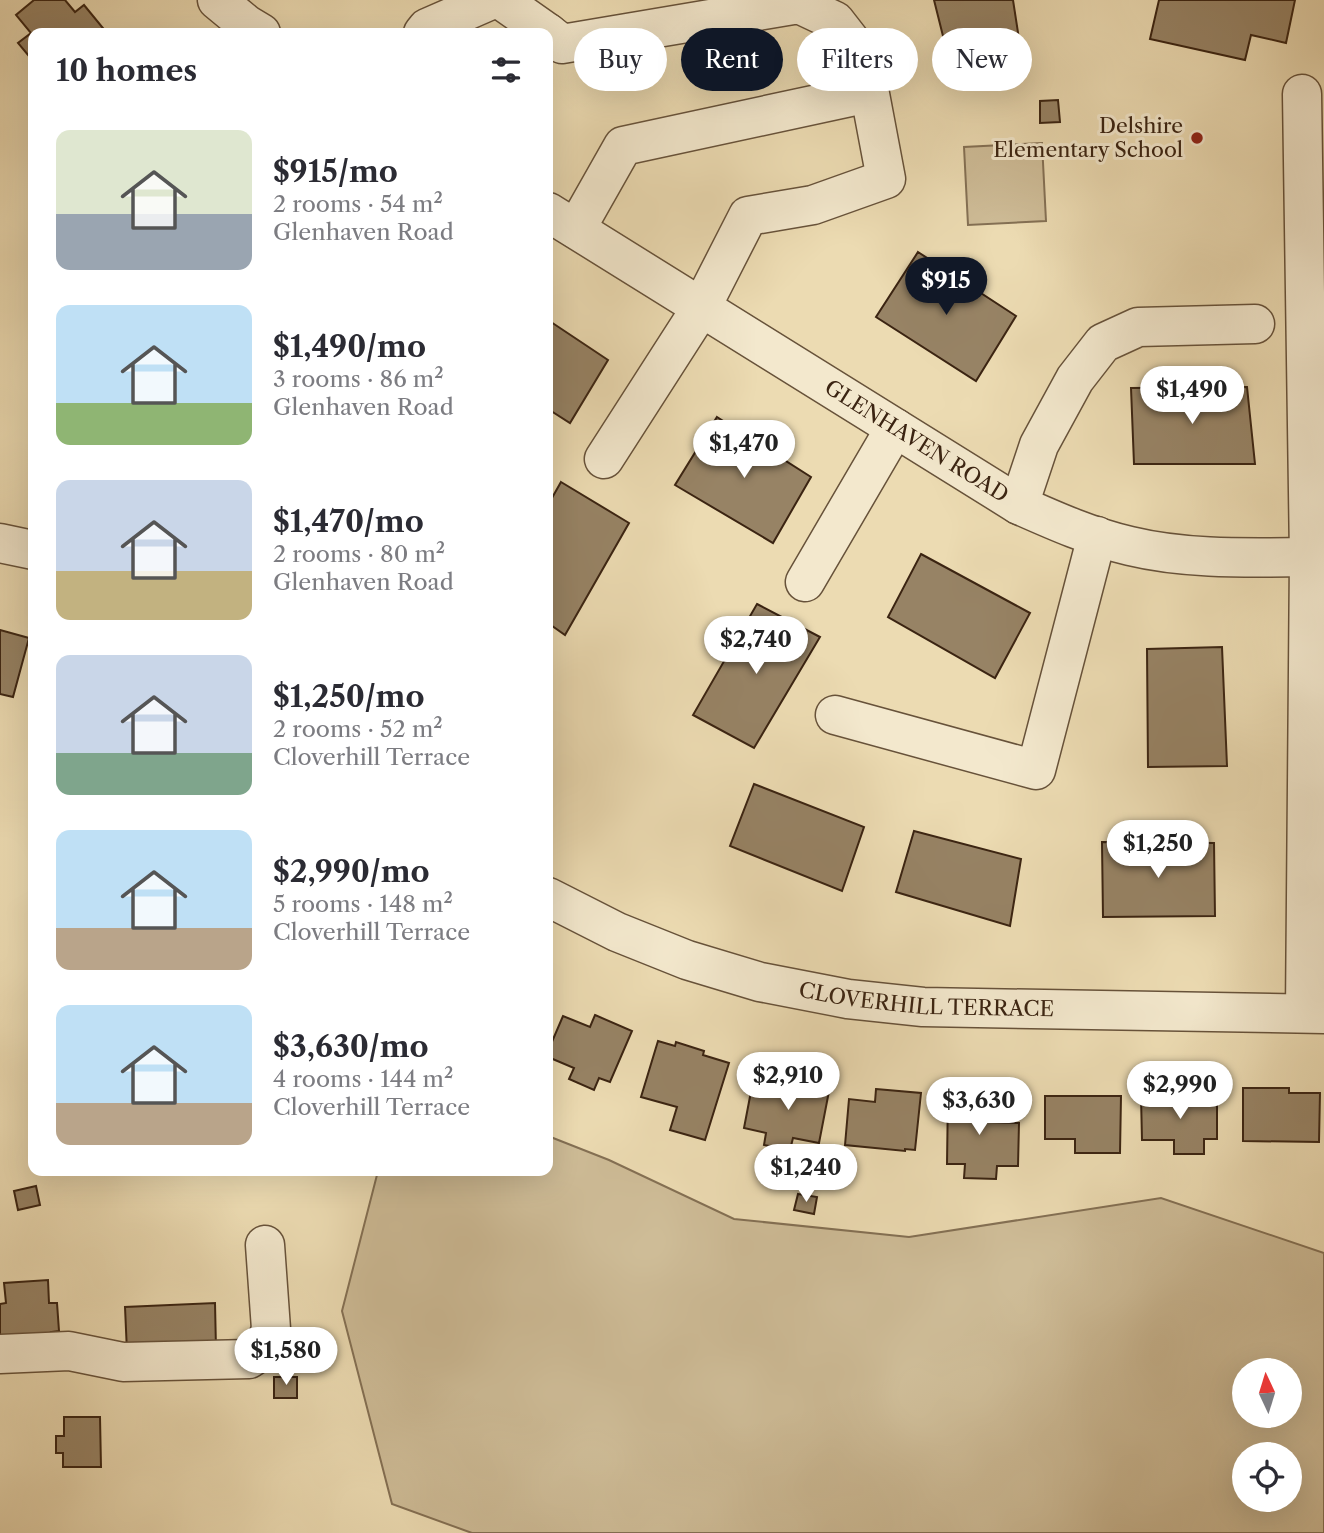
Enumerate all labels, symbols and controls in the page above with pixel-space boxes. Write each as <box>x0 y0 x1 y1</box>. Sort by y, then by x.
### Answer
chip: Buy <box>574 28 667 91</box>
chip: Rent <box>681 28 783 91</box>
chip: Filters <box>797 28 918 91</box>
chip: New <box>932 28 1032 91</box>
icon: filters <box>487 51 525 89</box>
text: 10 homes <box>56 52 197 89</box>
place label: Delshire Elementary School <box>993 113 1183 162</box>
marker: Delshire Elementary School <box>1189 130 1205 146</box>
text: $915/mo <box>273 153 398 190</box>
icon: home <box>112 158 196 242</box>
text: 2 rooms · 54 m² <box>273 190 443 218</box>
text: Glenhaven Road <box>273 218 454 246</box>
pin: $915 <box>905 258 987 317</box>
text: $915 <box>921 266 971 294</box>
text: $1,490/mo <box>273 328 426 365</box>
icon: home <box>112 333 196 417</box>
text: 3 rooms · 86 m² <box>273 365 444 393</box>
pin: $1,490 <box>1135 366 1249 426</box>
street label: GLENHAVEN ROAD <box>820 374 1013 507</box>
text: $1,490 <box>1156 375 1228 403</box>
text: Glenhaven Road <box>273 393 454 421</box>
pin: $1,470 <box>687 420 801 480</box>
text: $1,470 <box>709 429 779 457</box>
text: $1,470/mo <box>273 503 424 540</box>
icon: home <box>112 508 196 592</box>
text: 2 rooms · 80 m² <box>273 540 445 568</box>
text: Glenhaven Road <box>273 568 454 596</box>
pin: $2,740 <box>699 616 813 676</box>
text: $2,740 <box>720 625 792 653</box>
text: $1,250/mo <box>273 678 425 715</box>
icon: home <box>112 683 196 767</box>
text: 2 rooms · 52 m² <box>273 715 443 743</box>
text: Cloverhill Terrace <box>273 743 470 771</box>
pin: $1,250 <box>1101 820 1215 880</box>
text: $1,250 <box>1123 829 1193 857</box>
text: $2,990/mo <box>273 853 430 890</box>
icon: home <box>112 858 196 942</box>
text: 5 rooms · 148 m² <box>273 890 453 918</box>
text: Cloverhill Terrace <box>273 918 470 946</box>
street label: CLOVERHILL TERRACE <box>797 977 1054 1021</box>
text: $3,630/mo <box>273 1028 429 1065</box>
icon: home <box>112 1033 196 1117</box>
pin: $2,910 <box>731 1052 845 1112</box>
text: $2,910 <box>753 1061 823 1089</box>
pin: $2,990 <box>1123 1062 1237 1121</box>
text: 4 rooms · 144 m² <box>273 1065 453 1093</box>
text: $2,990 <box>1143 1070 1217 1098</box>
pin: $3,630 <box>922 1078 1036 1137</box>
text: $3,630 <box>942 1086 1016 1114</box>
text: Cloverhill Terrace <box>273 1093 470 1121</box>
pin: $1,240 <box>749 1144 863 1204</box>
text: $1,240 <box>770 1153 842 1181</box>
pin: $1,580 <box>229 1328 343 1387</box>
text: $1,580 <box>250 1336 322 1364</box>
north arrow <box>1232 1358 1302 1428</box>
map controls <box>1232 1358 1302 1512</box>
button: locate <box>1232 1442 1302 1512</box>

